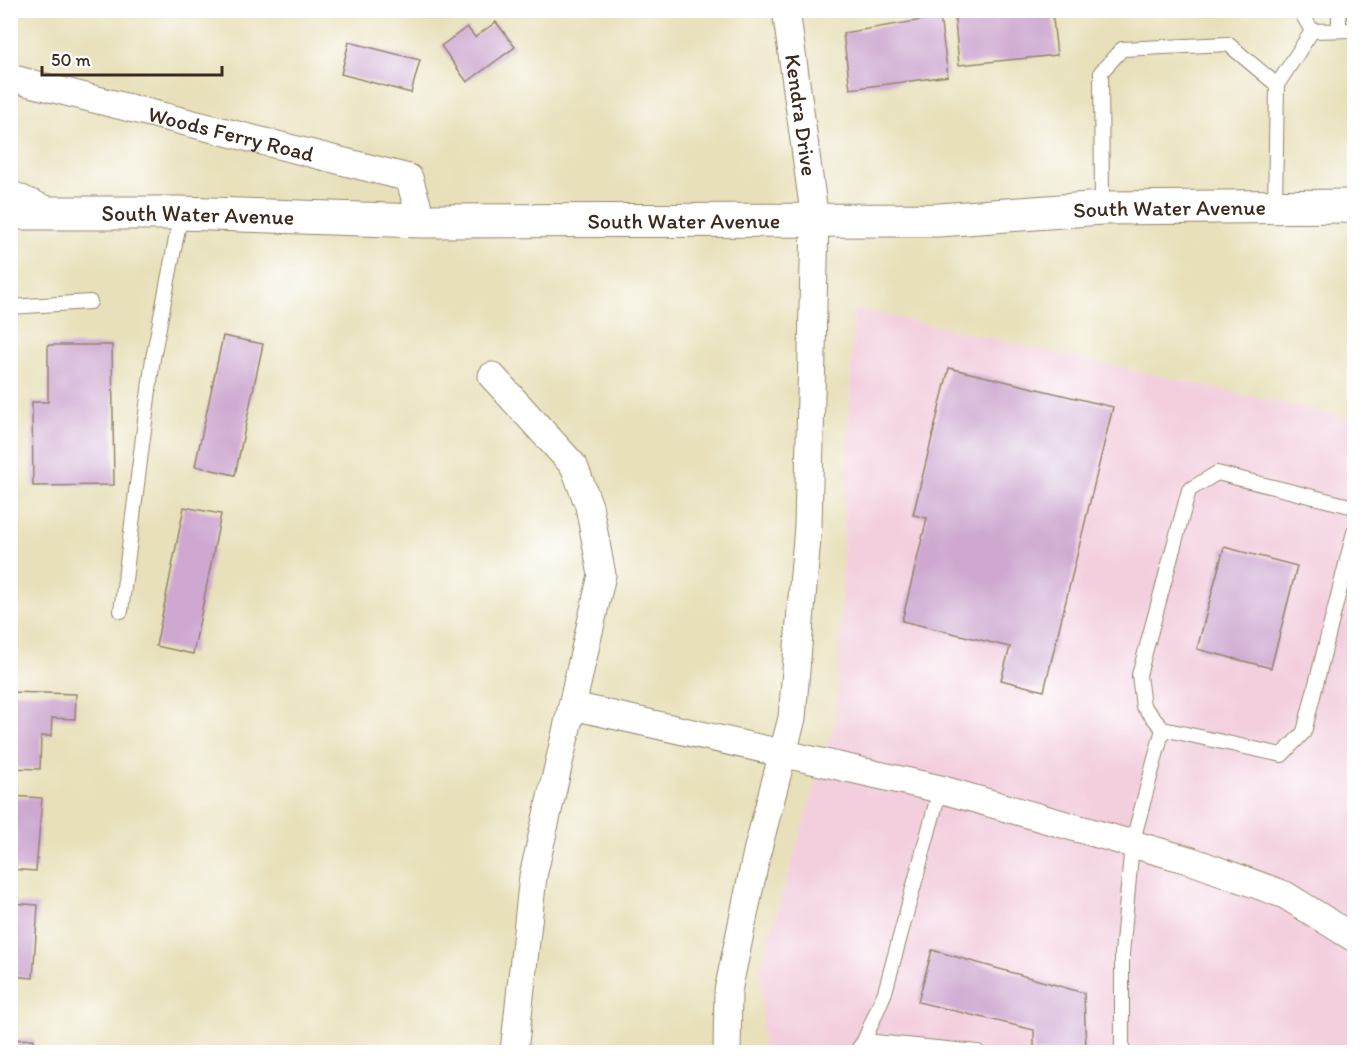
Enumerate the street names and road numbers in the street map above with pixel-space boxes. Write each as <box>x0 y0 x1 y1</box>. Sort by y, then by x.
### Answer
street label: Kendra Drive <box>779 52 823 178</box>
street label: Woods Ferry Road <box>146 100 317 167</box>
street label: South Water Avenue <box>1072 193 1266 224</box>
street label: South Water Avenue <box>102 199 295 230</box>
street label: South Water Avenue <box>587 207 780 234</box>

